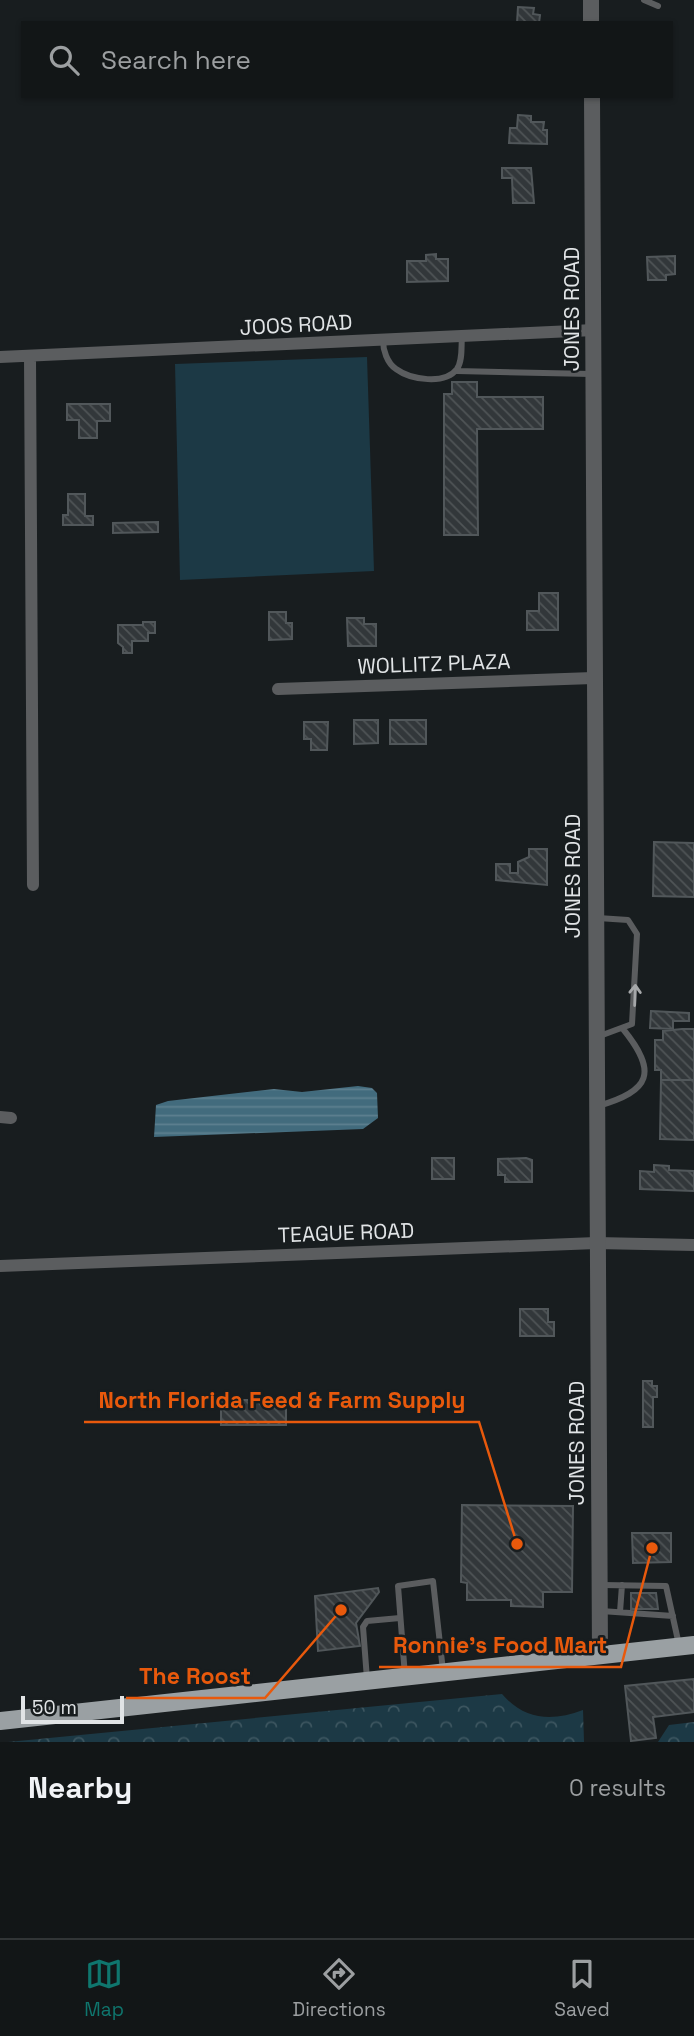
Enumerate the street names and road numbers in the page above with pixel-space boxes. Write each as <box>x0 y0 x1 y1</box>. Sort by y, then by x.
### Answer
street label: JONES ROAD <box>558 247 585 371</box>
street label: JOOS ROAD <box>239 308 353 341</box>
street label: WOLLITZ PLAZA <box>357 647 511 680</box>
street label: JONES ROAD <box>559 814 586 938</box>
street label: TEAGUE ROAD <box>277 1217 415 1248</box>
street label: JONES ROAD <box>563 1381 590 1505</box>

